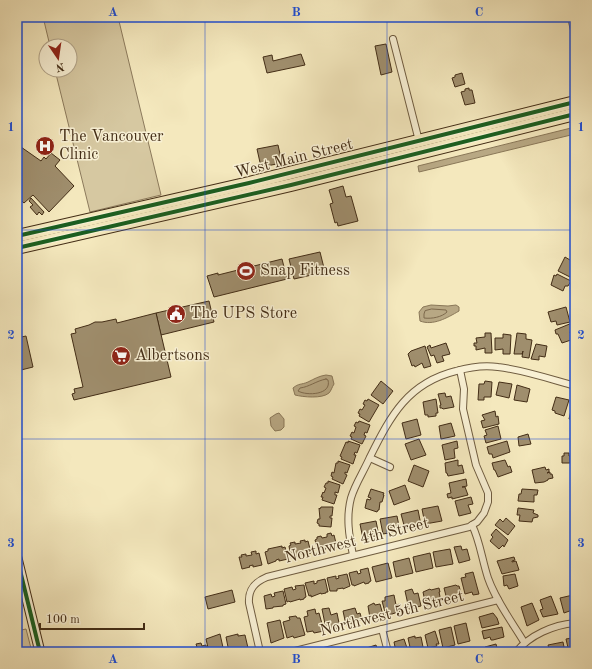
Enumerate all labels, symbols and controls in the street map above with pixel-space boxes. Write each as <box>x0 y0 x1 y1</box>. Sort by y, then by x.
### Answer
text: A <box>108 6 118 19</box>
text: B <box>291 6 301 19</box>
text: C <box>475 6 483 19</box>
north arrow <box>38 38 78 78</box>
text: N <box>54 60 65 73</box>
text: 1 <box>7 121 15 134</box>
text: 1 <box>577 121 585 134</box>
place label: The Vancouver Clinic <box>59 129 164 163</box>
hospital icon: The Vancouver Clinic <box>34 135 56 157</box>
street label: West Main Street <box>233 136 355 181</box>
sports icon: Snap Fitness <box>235 260 257 282</box>
place label: Snap Fitness <box>260 263 350 279</box>
public building icon: The UPS Store <box>165 303 187 325</box>
place label: The UPS Store <box>190 306 297 322</box>
text: 2 <box>7 329 15 342</box>
text: 2 <box>577 329 585 342</box>
supermarket icon: Albertsons <box>110 345 132 367</box>
place label: Albertsons <box>135 348 210 364</box>
street label: Northwest 4th Street <box>283 515 431 567</box>
text: 3 <box>7 537 15 550</box>
text: 3 <box>577 537 585 550</box>
street label: Northwest 5th Street <box>318 588 466 640</box>
scale bar <box>40 605 144 631</box>
text: 100 m <box>46 614 80 626</box>
text: A <box>108 653 118 666</box>
text: B <box>291 653 301 666</box>
text: C <box>475 653 483 666</box>

